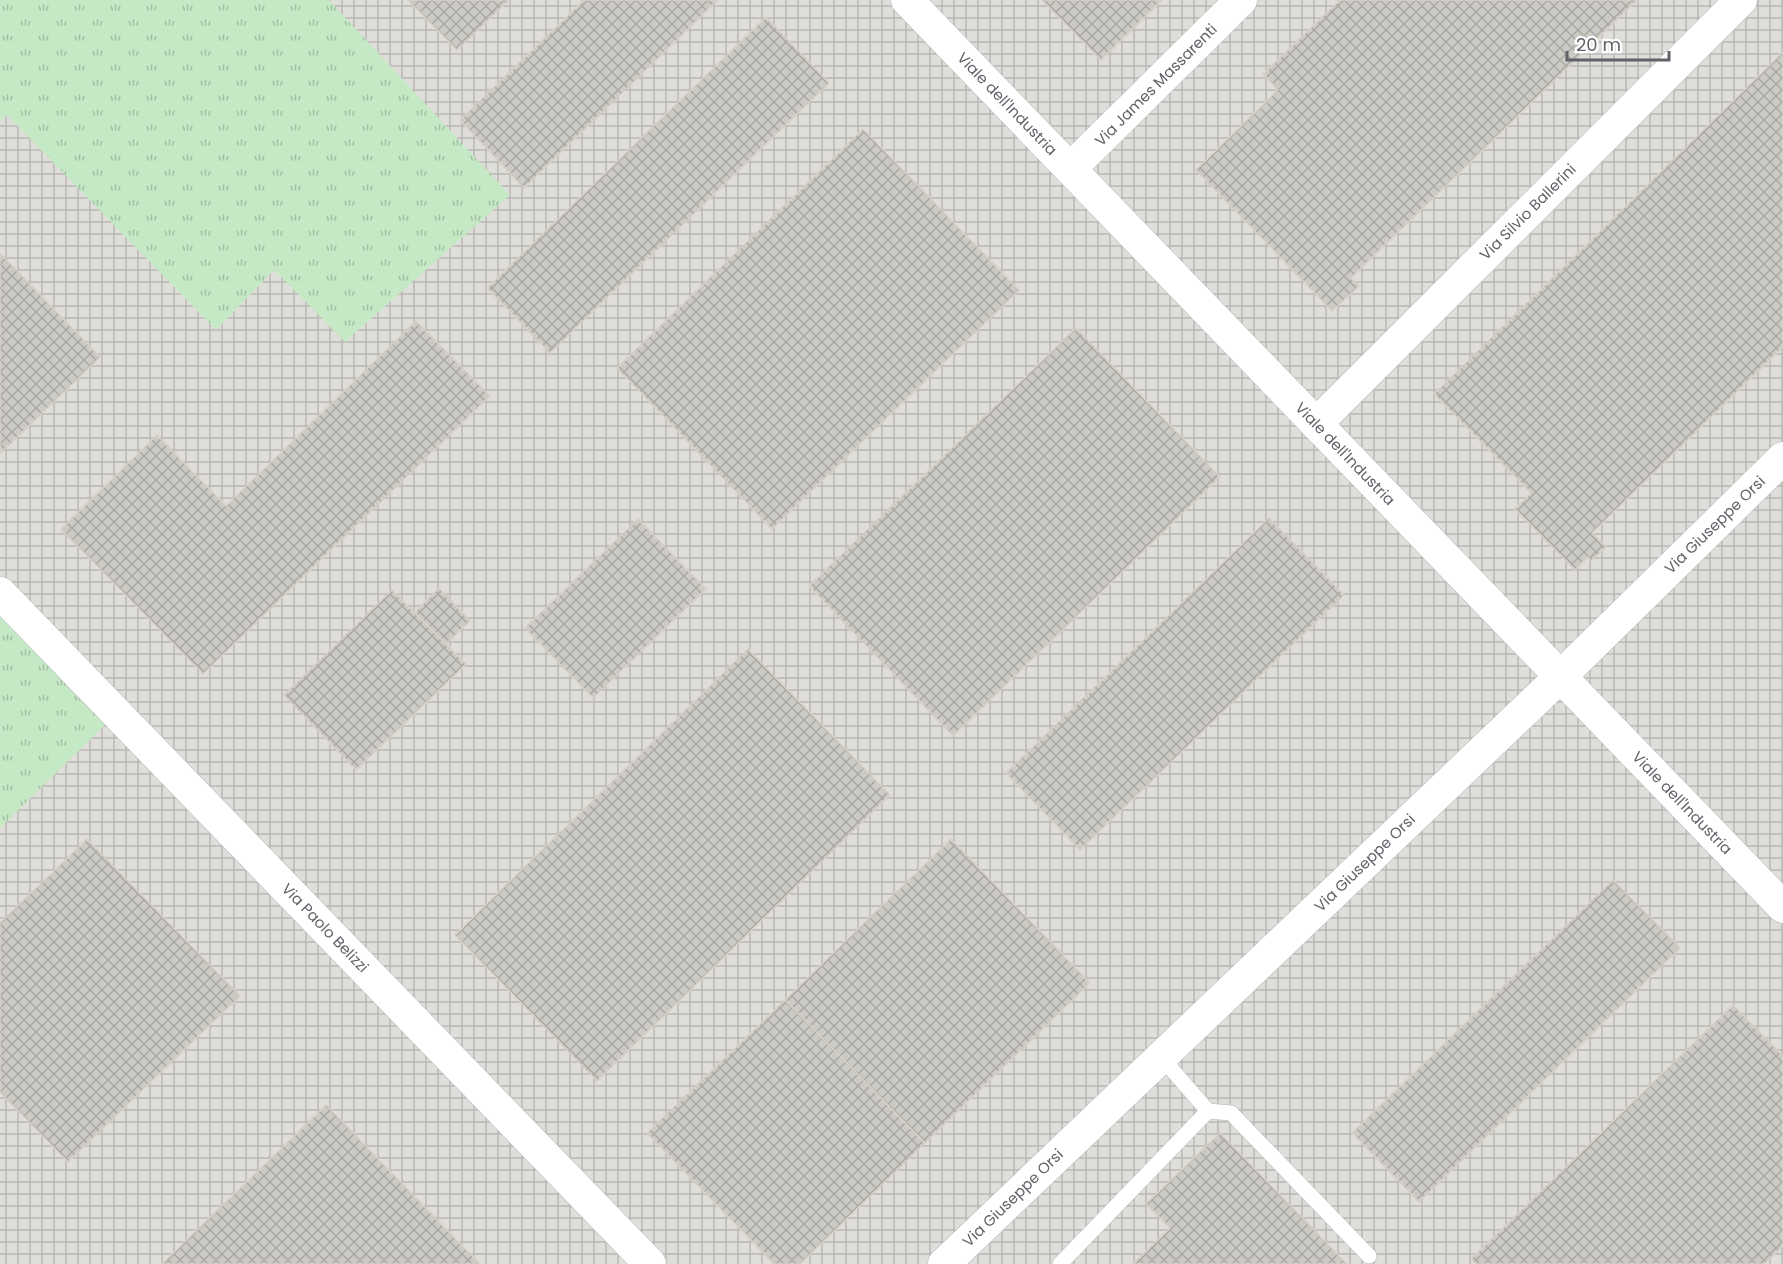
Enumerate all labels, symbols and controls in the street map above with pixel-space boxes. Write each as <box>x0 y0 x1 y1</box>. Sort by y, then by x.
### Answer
street label: Via James Massarenti <box>1090 19 1221 150</box>
scale bar <box>1567 24 1669 62</box>
text: 20 m <box>1576 32 1621 57</box>
street label: Viale dell'Industria <box>953 47 1062 160</box>
street label: Via Silvio Ballerini <box>1475 159 1580 264</box>
street label: Viale dell'Industria <box>1291 397 1400 510</box>
street label: Via Giuseppe Orsi <box>1660 471 1770 578</box>
street label: Viale dell'Industria <box>1628 746 1737 859</box>
street label: Via Giuseppe Orsi <box>1310 809 1420 916</box>
street label: Via Paolo Belizzi <box>277 878 374 977</box>
street label: Via Giuseppe Orsi <box>958 1144 1068 1251</box>

